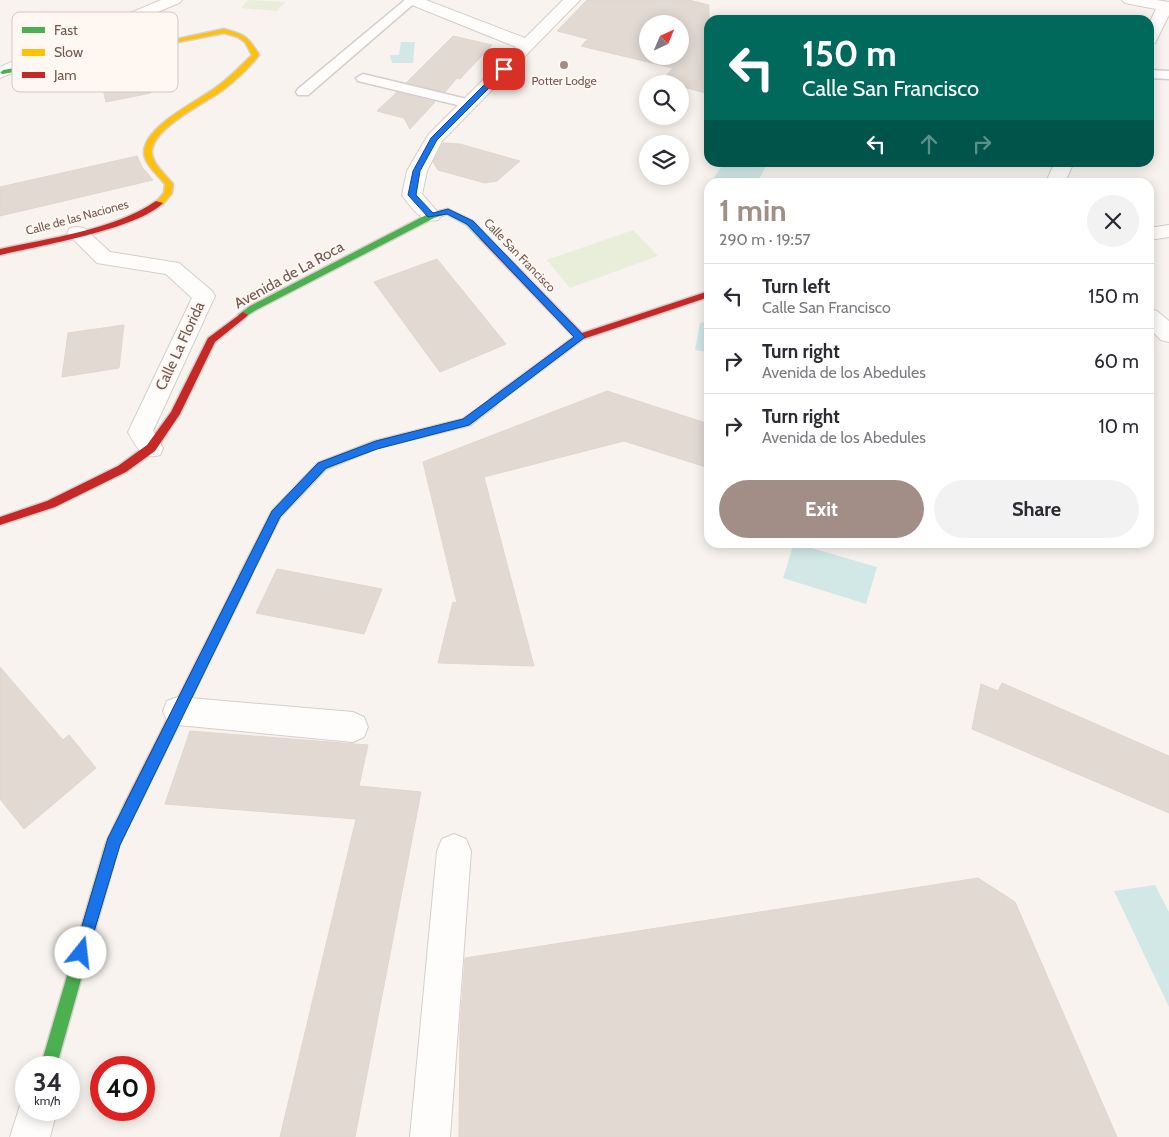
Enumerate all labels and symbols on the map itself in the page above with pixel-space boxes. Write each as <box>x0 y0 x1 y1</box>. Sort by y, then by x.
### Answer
legend <box>12 12 178 92</box>
north arrow <box>639 15 689 65</box>
text: Fast <box>54 21 78 39</box>
text: Slow <box>54 43 83 61</box>
pin <box>483 48 525 90</box>
marker: Potter Lodge <box>558 59 570 71</box>
text: Jam <box>53 66 76 84</box>
place label: Potter Lodge <box>531 73 597 88</box>
street label: Calle de las Naciones <box>24 196 130 238</box>
street label: Calle San Francisco <box>481 215 559 295</box>
street label: Avenida de La Roca <box>231 237 348 313</box>
street label: Calle La Florida <box>152 298 209 393</box>
position arrow <box>54 926 106 978</box>
speed limit sign: 40 <box>90 1056 155 1121</box>

